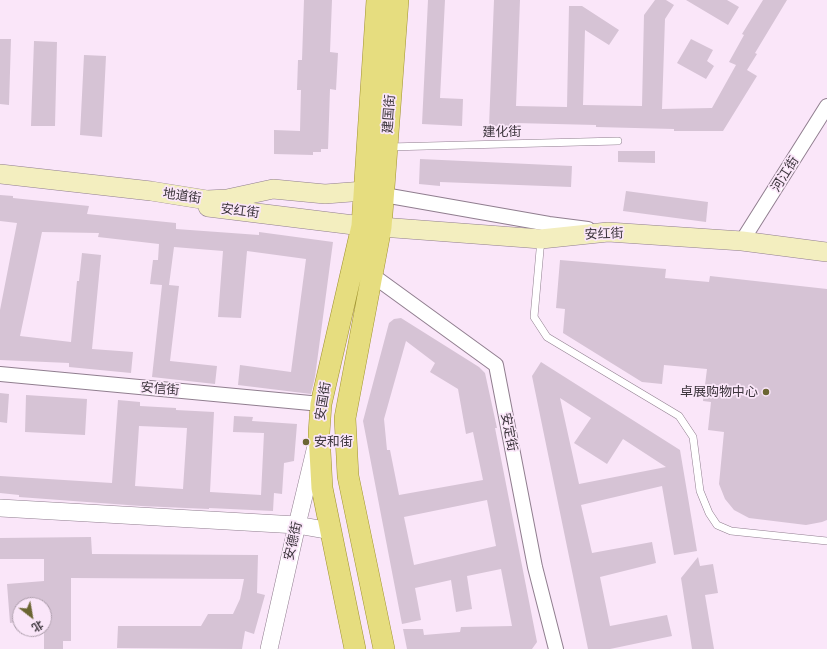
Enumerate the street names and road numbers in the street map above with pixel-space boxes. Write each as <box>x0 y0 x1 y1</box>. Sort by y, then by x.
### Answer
street label: 建国街 <box>380 94 398 134</box>
street label: 建化街 <box>482 124 522 140</box>
street label: 河江街 <box>768 153 802 195</box>
street label: 地道街 <box>162 186 202 206</box>
street label: 安红街 <box>220 201 260 221</box>
street label: 安红街 <box>584 226 624 242</box>
street label: 安信街 <box>140 380 180 398</box>
street label: 安国街 <box>312 381 334 421</box>
street label: 安定街 <box>498 411 520 453</box>
street label: 安德街 <box>281 520 305 562</box>

